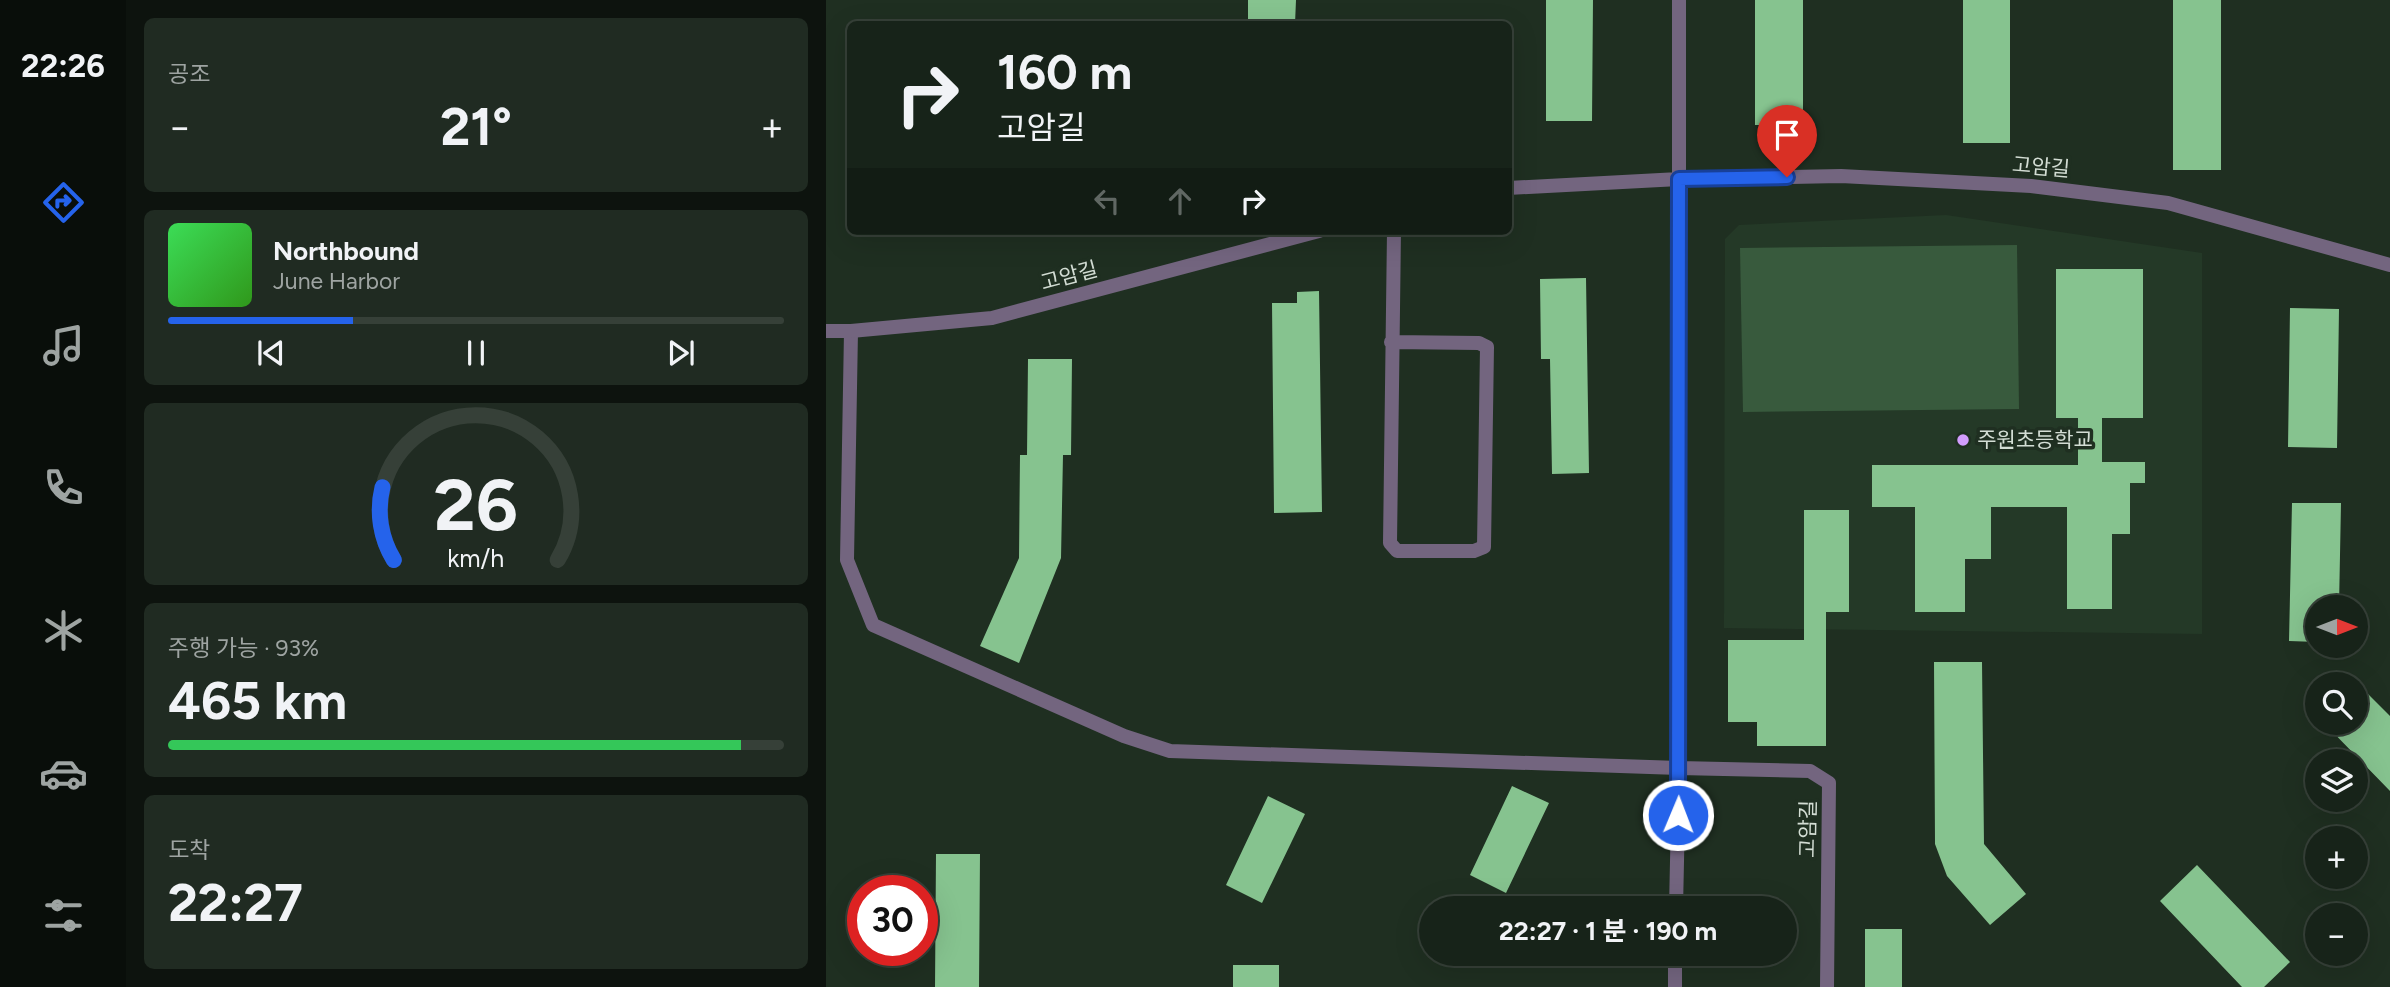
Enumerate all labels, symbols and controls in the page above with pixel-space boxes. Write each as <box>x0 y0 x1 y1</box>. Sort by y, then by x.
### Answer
text: 160 m <box>997 42 1132 101</box>
text: 22:26 <box>21 47 105 85</box>
icon: right <box>882 49 973 140</box>
text: 공조 <box>168 60 210 88</box>
text: 21° <box>440 96 512 158</box>
text: − <box>168 104 192 150</box>
text: + <box>760 104 784 150</box>
pin <box>1757 105 1817 177</box>
text: 고암길 <box>997 109 1085 147</box>
icon: arrive <box>1768 116 1806 154</box>
street label: 고암길 <box>2011 152 2071 181</box>
icon: directions <box>39 178 88 227</box>
icon: left <box>1088 182 1126 220</box>
icon: ahead <box>1161 182 1199 220</box>
icon: right <box>1234 182 1272 220</box>
text: Northbound <box>273 235 419 267</box>
street label: 고암길 <box>1038 256 1100 295</box>
text: June Harbor <box>273 267 400 295</box>
icon: music <box>39 321 88 370</box>
icon: previous <box>252 334 290 372</box>
icon: pause <box>457 334 495 372</box>
icon: next <box>662 334 700 372</box>
place label: 주원초등학교 <box>1977 427 2093 452</box>
marker: 주원초등학교 <box>1955 432 1971 448</box>
text: 26 <box>434 461 518 548</box>
icon: phone <box>39 463 88 512</box>
text: km/h <box>447 542 505 572</box>
north arrow <box>2305 595 2368 658</box>
map controls <box>2305 595 2368 966</box>
icon: climate <box>39 606 88 655</box>
text: 주행 가능 · 93% <box>168 634 319 662</box>
text: 465 km <box>168 670 347 732</box>
button: search <box>2305 672 2368 735</box>
icon: car <box>39 749 88 798</box>
button: layers <box>2305 749 2368 812</box>
position arrow <box>1641 778 1715 852</box>
street label: 고암길 <box>1794 800 1821 858</box>
button: + <box>2305 826 2368 889</box>
text: 도착 <box>168 836 210 864</box>
text: 22:27 <box>168 872 303 934</box>
speed limit sign: 30 <box>847 875 938 966</box>
icon: filters <box>39 891 88 940</box>
button: − <box>2305 903 2368 966</box>
text: 22:27 · 1 분 · 190 m <box>1499 915 1717 947</box>

